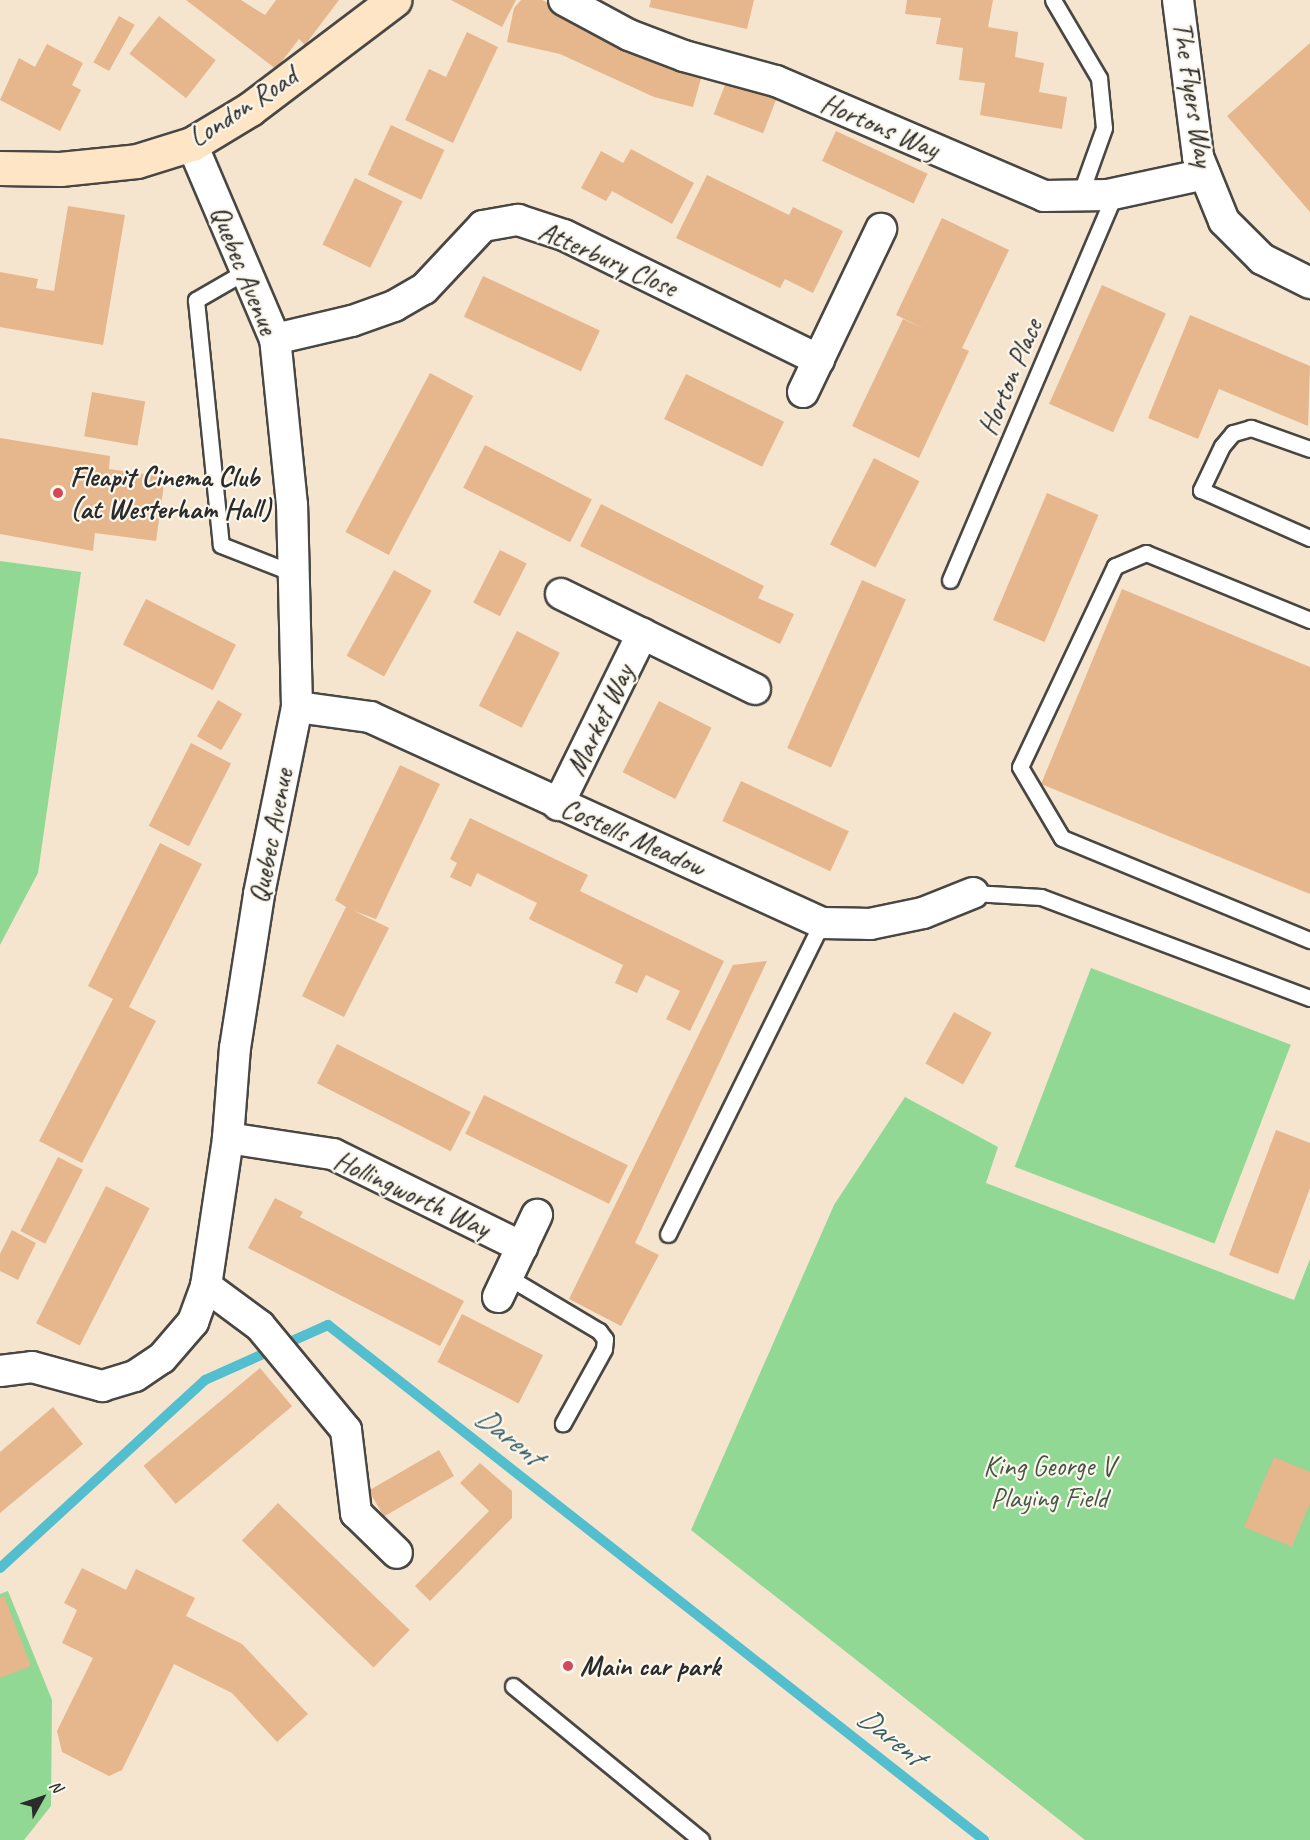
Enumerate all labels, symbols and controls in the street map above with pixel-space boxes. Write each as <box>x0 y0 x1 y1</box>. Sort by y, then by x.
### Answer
street label: The Flyers Way <box>1165 19 1221 169</box>
street label: London Road <box>183 60 303 154</box>
street label: Hortons Way <box>816 86 944 166</box>
street label: Quebec Avenue <box>203 201 285 339</box>
street label: Atterbury Close <box>534 214 682 304</box>
street label: Horton Place <box>970 314 1050 440</box>
place label: Fleapit Cinema Club (at Westerham Hall) <box>70 460 273 526</box>
marker: Fleapit Cinema Club (at Westerham Hall) <box>51 486 65 500</box>
street label: Market Way <box>559 659 641 781</box>
street label: Quebec Avenue <box>242 766 300 906</box>
street label: Costells Meadow <box>556 791 710 883</box>
street label: Hollingworth Way <box>329 1143 495 1245</box>
water label: Darent <box>469 1399 549 1473</box>
park label: King George V Playing Field <box>983 1449 1115 1515</box>
place label: Main car park <box>580 1649 721 1683</box>
marker: Main car park <box>561 1659 575 1673</box>
water label: Darent <box>851 1699 931 1773</box>
north arrow <box>12 1768 72 1828</box>
text: N <box>45 1776 67 1797</box>

